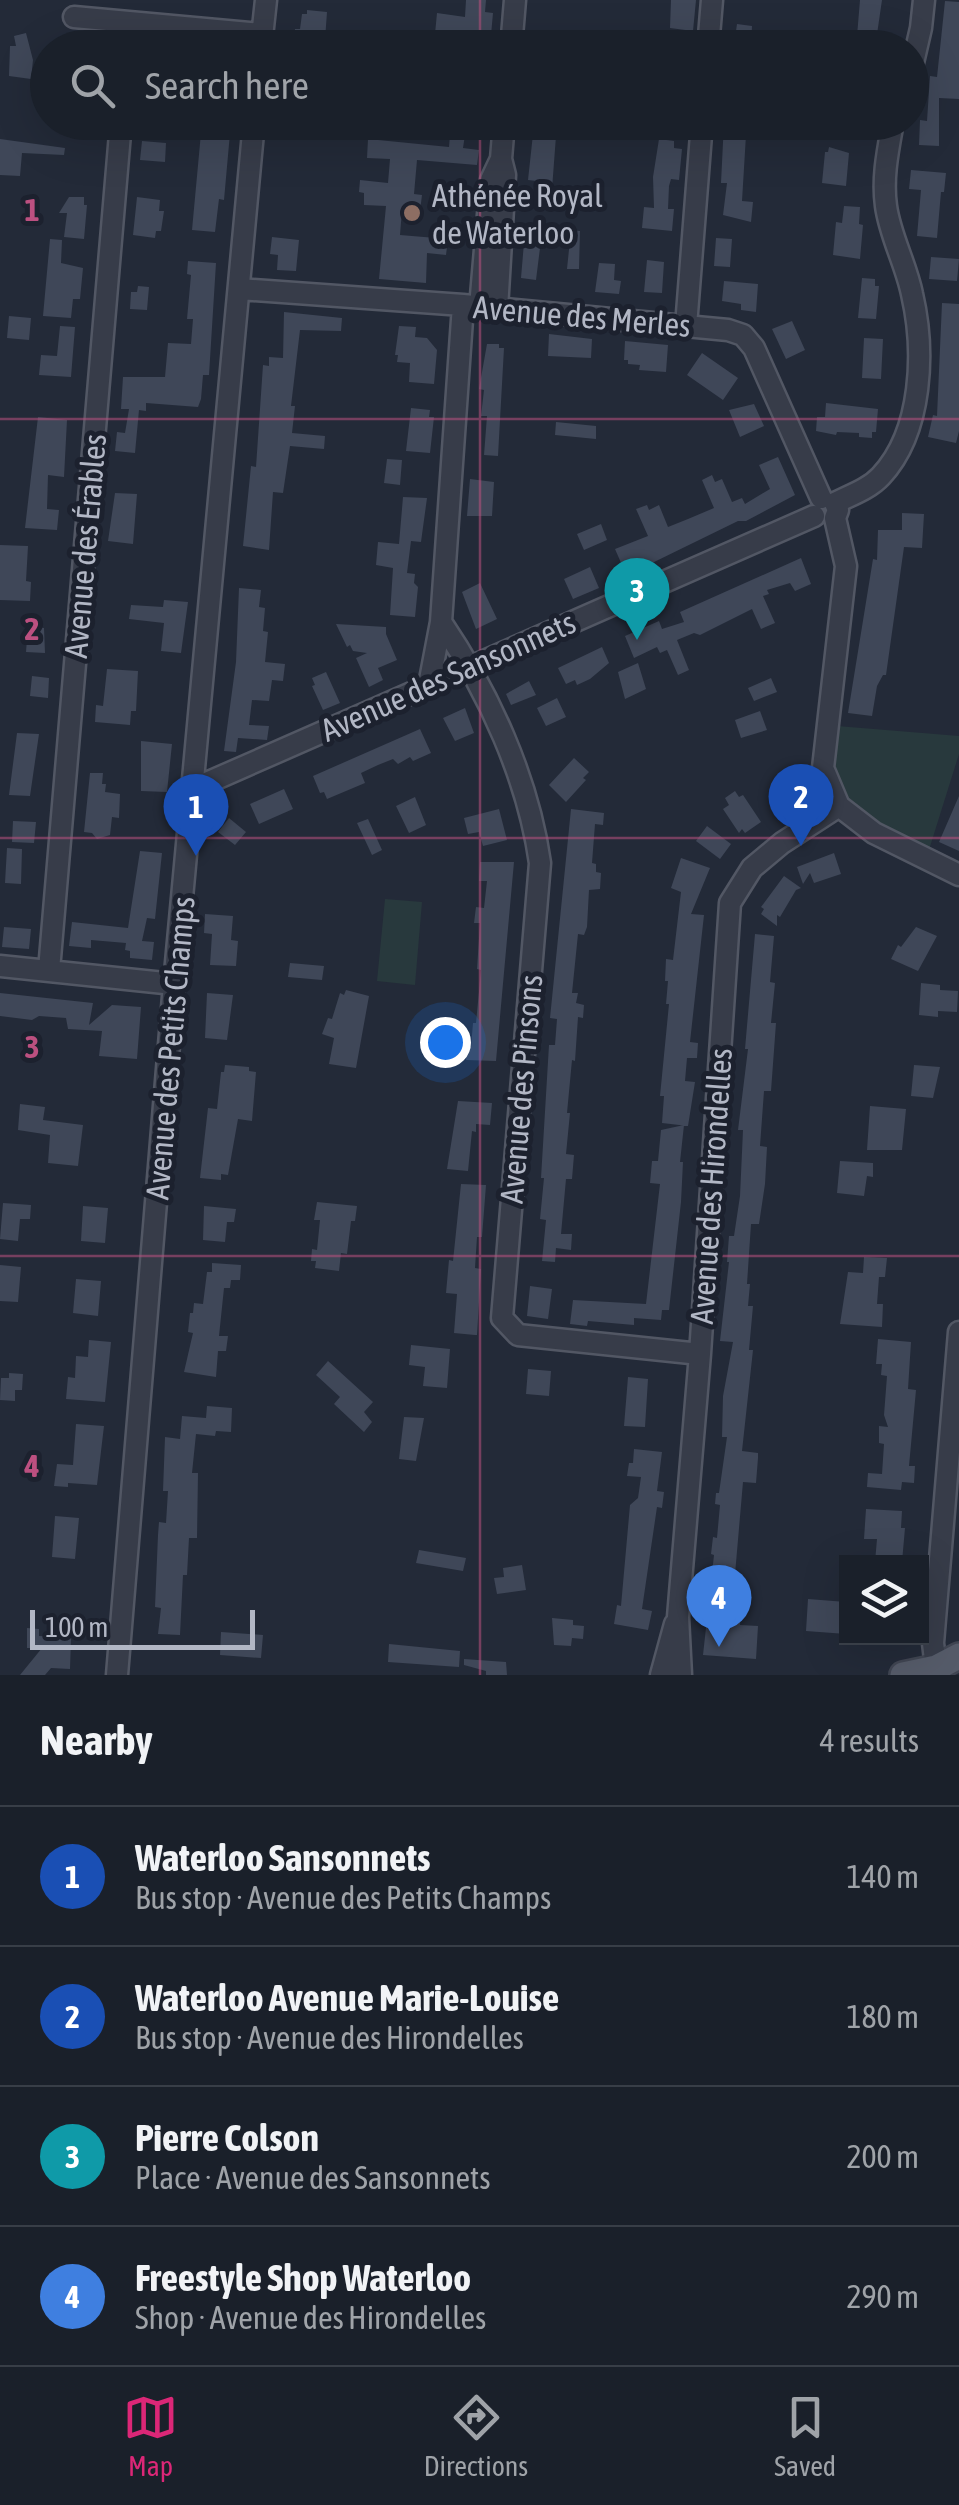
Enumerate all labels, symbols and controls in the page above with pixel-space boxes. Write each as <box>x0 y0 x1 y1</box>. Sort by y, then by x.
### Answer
search box <box>30 30 929 140</box>
icon: search <box>65 58 120 113</box>
text: Search here <box>145 64 309 107</box>
place label: Athénée Royal de Waterloo <box>432 177 603 251</box>
text: 1 <box>24 191 40 228</box>
marker: Athénée Royal de Waterloo <box>401 202 423 224</box>
street label: Avenue des Merles <box>472 288 692 344</box>
street label: Avenue des Érables <box>57 432 113 660</box>
pin: 3 <box>604 558 670 640</box>
street label: Avenue des Sansonnets <box>315 603 581 749</box>
text: 2 <box>24 610 40 647</box>
pin: 2 <box>768 764 834 846</box>
pin: 1 <box>164 774 228 856</box>
street label: Avenue des Petits Champs <box>138 895 202 1201</box>
street label: Avenue des Pinsons <box>493 973 549 1205</box>
your location <box>420 1017 471 1068</box>
text: 3 <box>24 1028 40 1065</box>
street label: Avenue des Hirondelles <box>683 1047 739 1325</box>
text: 4 <box>23 1447 40 1484</box>
map controls <box>839 1555 929 1645</box>
button: layers <box>839 1555 929 1645</box>
pin: 4 <box>686 1564 752 1647</box>
scale bar <box>30 1605 255 1650</box>
text: 100 m <box>45 1611 108 1643</box>
text: Nearby <box>40 1716 153 1764</box>
text: 4 results <box>820 1722 919 1759</box>
text: Waterloo Sansonnets <box>135 1836 431 1879</box>
text: 1 <box>65 1858 80 1895</box>
text: 140 m <box>846 1858 919 1895</box>
text: Bus stop · Avenue des Petits Champs <box>135 1879 551 1916</box>
text: Waterloo Avenue Marie-Louise <box>135 1976 559 2019</box>
text: 2 <box>65 1998 80 2035</box>
text: 180 m <box>846 1998 919 2035</box>
text: Bus stop · Avenue des Hirondelles <box>135 2019 524 2056</box>
text: Pierre Colson <box>135 2116 319 2159</box>
text: 3 <box>65 2138 80 2175</box>
text: 200 m <box>846 2138 919 2175</box>
text: Place · Avenue des Sansonnets <box>135 2159 491 2196</box>
text: Freestyle Shop Waterloo <box>135 2256 471 2299</box>
text: 4 <box>65 2278 80 2315</box>
text: 290 m <box>846 2278 919 2315</box>
text: Shop · Avenue des Hirondelles <box>135 2299 486 2336</box>
tab: Map <box>123 2390 178 2482</box>
tab: Directions <box>424 2390 528 2482</box>
tab: Saved <box>774 2390 836 2482</box>

